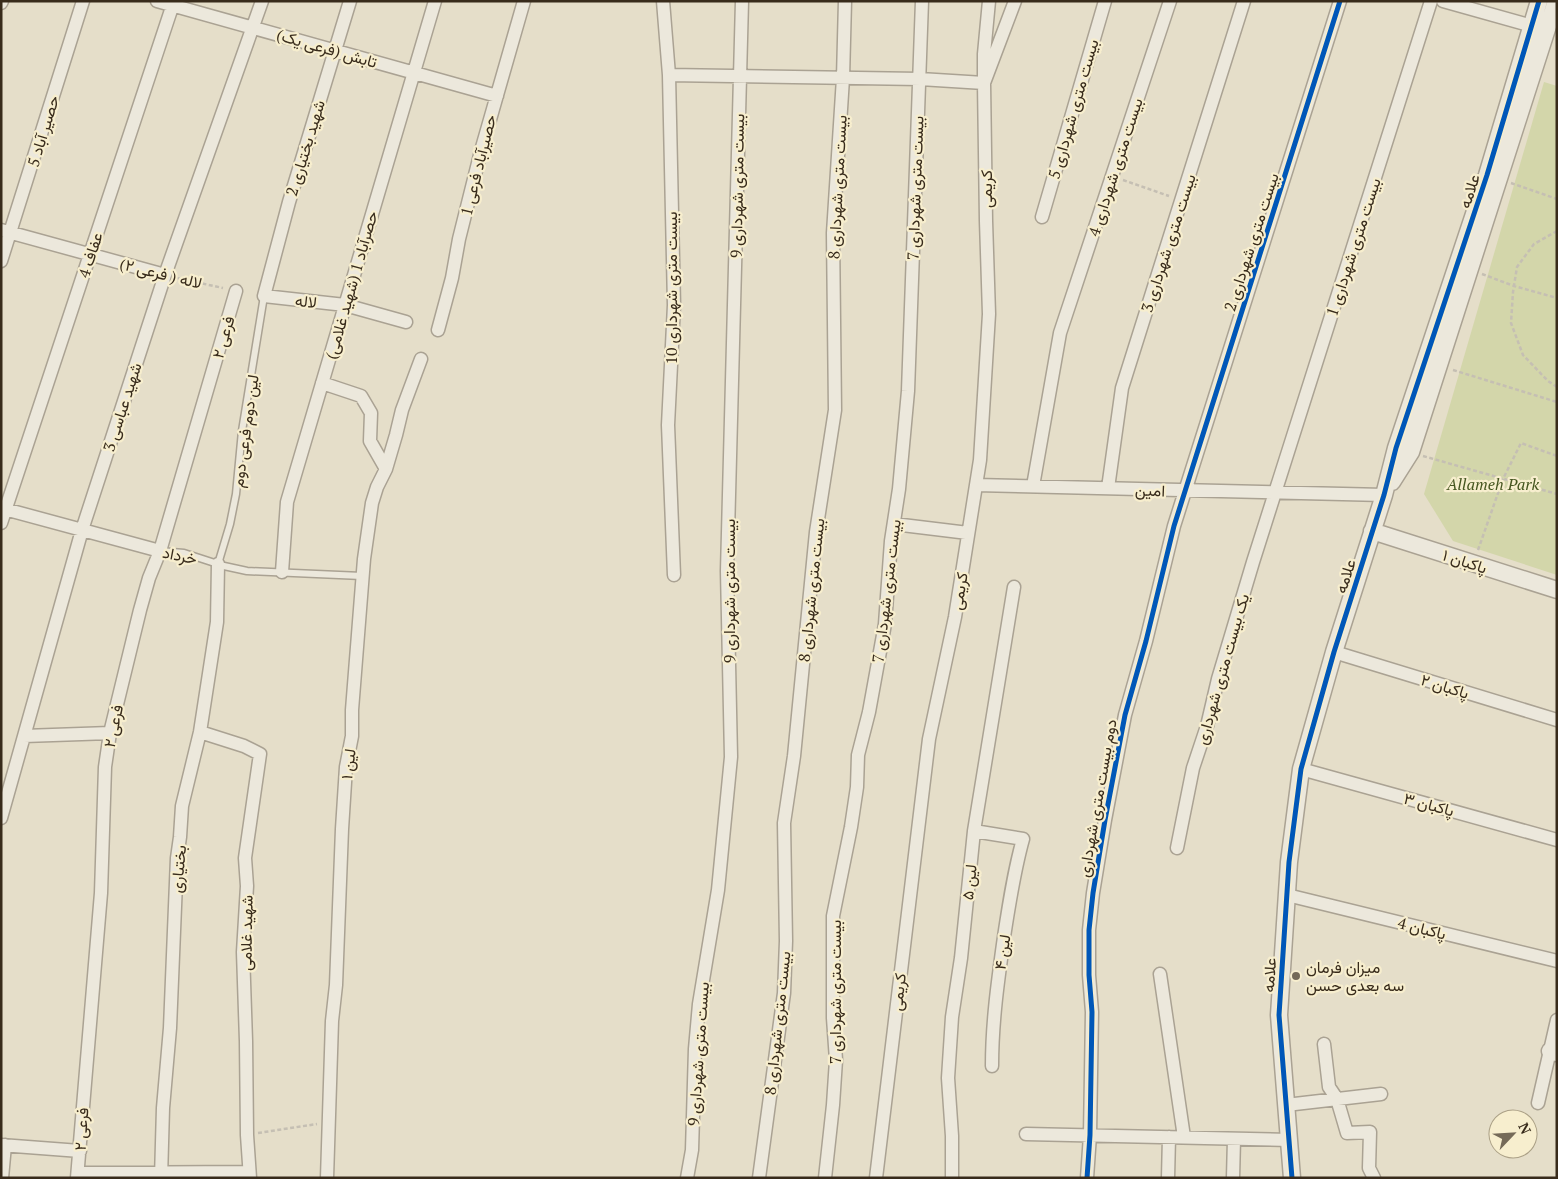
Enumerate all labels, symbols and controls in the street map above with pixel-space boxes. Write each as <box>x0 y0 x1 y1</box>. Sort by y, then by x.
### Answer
street label: تابش (فرعی یک) <box>274 23 380 73</box>
street label: بیست متری شهرداری 5 <box>1043 37 1103 181</box>
street label: حصیر آباد 5 <box>22 92 64 169</box>
street label: بیست متری شهرداری 4 <box>1082 95 1148 239</box>
street label: شهید بختیاری 2 <box>280 97 330 199</box>
street label: حصیرآباد فرعی 1 <box>455 112 501 218</box>
street label: بیست متری شهرداری 9 <box>725 114 749 258</box>
street label: بیست متری شهرداری 8 <box>822 114 852 260</box>
street label: بیست متری شهرداری 7 <box>901 115 929 261</box>
street label: کریمی <box>975 170 997 208</box>
street label: بیست متری شهرداری 2 <box>1218 170 1284 314</box>
street label: بیست متری شهرداری 3 <box>1135 171 1201 315</box>
street label: علامه <box>1453 171 1485 211</box>
street label: بیست متری شهرداری 1 <box>1320 175 1386 319</box>
street label: حصرآباد 1 (شهید غلامی) <box>319 208 383 362</box>
street label: بیست متری شهرداری 10 <box>660 211 682 365</box>
street label: عفاف 4 <box>72 229 108 281</box>
street label: لاله ( فرعی ۲) <box>118 252 204 294</box>
street label: لاله <box>294 289 318 313</box>
street label: ۲ فرعی <box>206 313 240 361</box>
street label: شهید عباسی 3 <box>97 360 147 454</box>
street label: لین دوم فرعی دوم <box>226 373 264 489</box>
park label: Allameh Park <box>1446 473 1540 495</box>
street label: امین <box>1135 478 1165 502</box>
street label: بیست متری شهرداری 8 <box>793 517 829 663</box>
street label: بیست متری شهرداری 7 <box>866 518 906 664</box>
street label: بیست متری شهرداری 9 <box>718 519 740 663</box>
street label: خرداد <box>161 541 199 569</box>
street label: پاکبان ۱ <box>1440 544 1490 579</box>
street label: علامه <box>1329 556 1361 596</box>
street label: کریمی <box>945 570 973 612</box>
street label: یک بیست متری شهرداری <box>1190 591 1254 747</box>
street label: پاکبان ۲ <box>1418 668 1472 705</box>
street label: ۲ فرعی <box>98 703 128 749</box>
street label: دوم بیست متری شهرداری <box>1072 717 1122 879</box>
street label: لین ۱ <box>335 747 361 781</box>
street label: پاکبان ۳ <box>1401 787 1457 822</box>
street label: بختیاری <box>165 844 191 894</box>
street label: لین ۵ <box>956 863 982 901</box>
street label: شهید غلامی <box>234 895 258 971</box>
street label: پاکبان 4 <box>1395 911 1449 946</box>
street label: بیست متری شهرداری 7 <box>824 920 846 1064</box>
street label: لین ۴ <box>988 933 1016 971</box>
street label: بیست متری شهرداری 8 <box>759 950 795 1096</box>
place label: میزان فرمان سه بعدی حسن <box>1306 956 1404 996</box>
street label: علامه <box>1257 957 1281 993</box>
marker: میزان فرمان سه بعدی حسن <box>1290 970 1302 982</box>
street label: کریمی <box>885 972 911 1012</box>
street label: بیست متری شهرداری 9 <box>682 981 714 1127</box>
street label: ۲ فرعی <box>69 1107 93 1151</box>
north arrow <box>1488 1109 1538 1159</box>
text: N <box>1514 1119 1536 1137</box>

